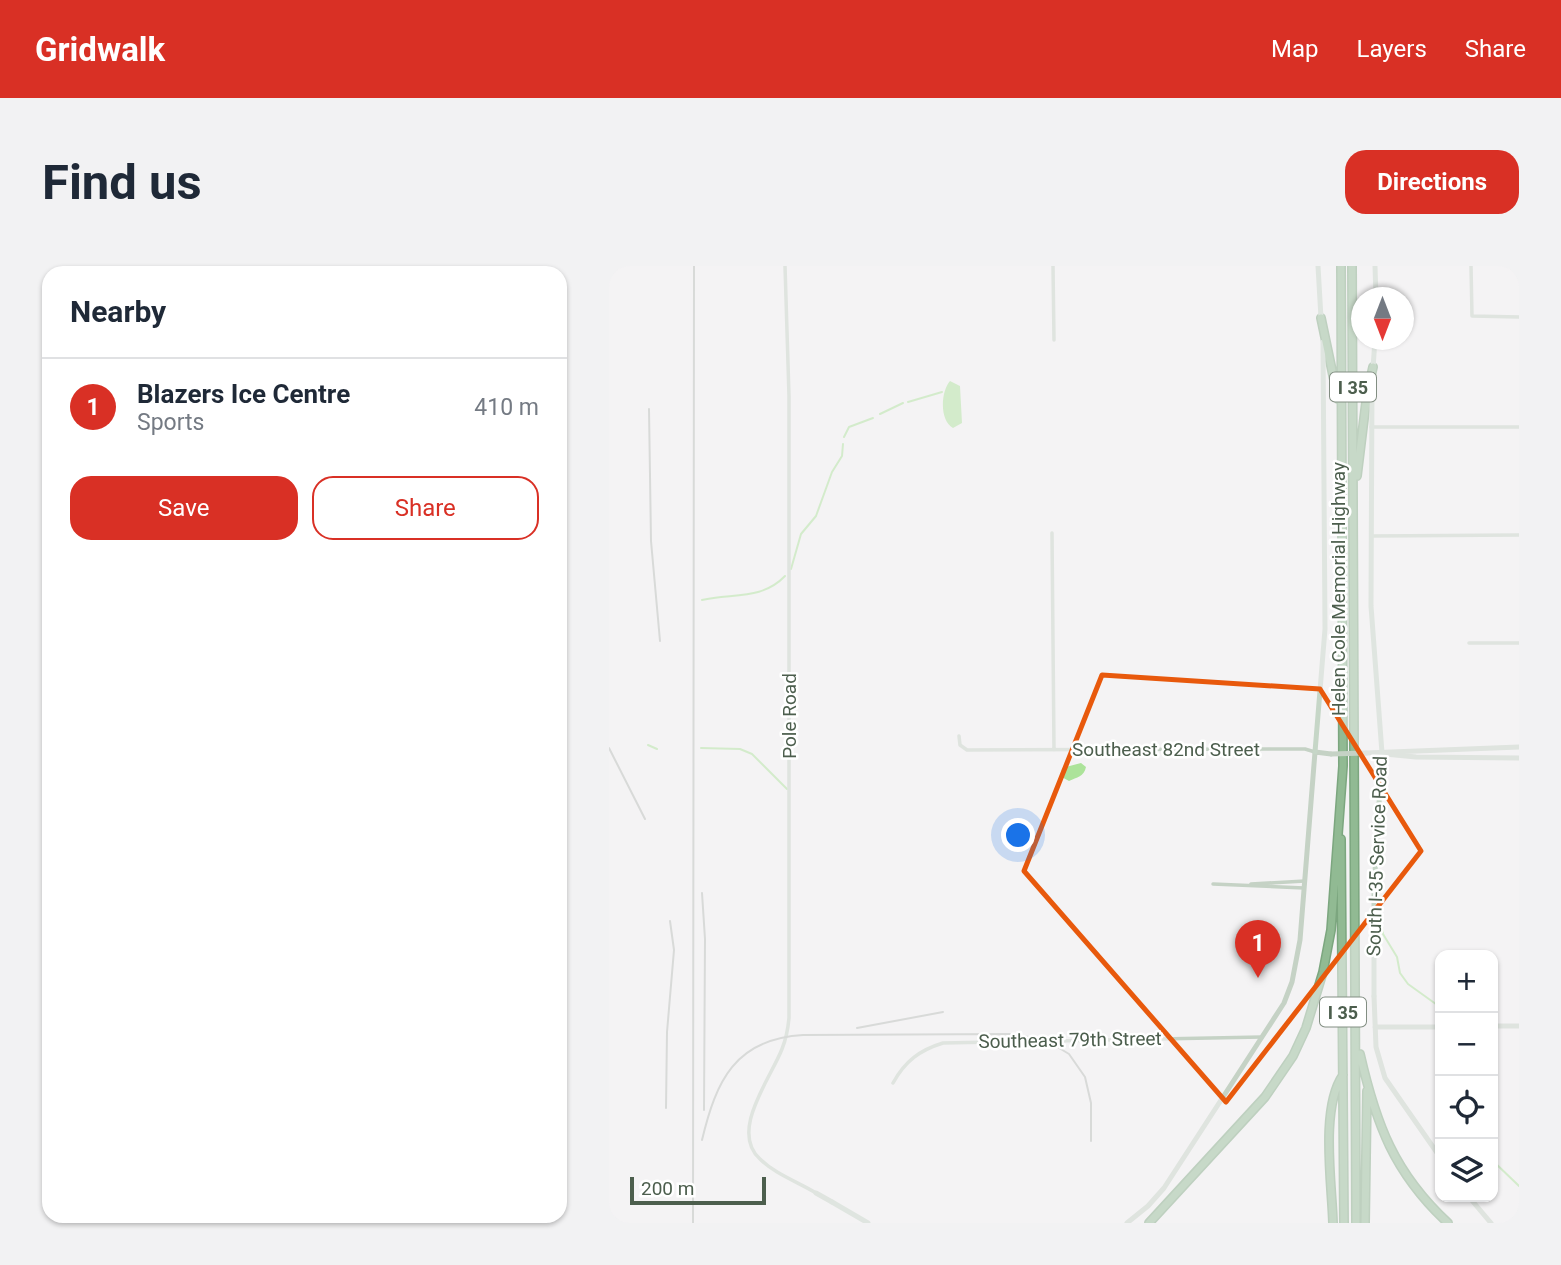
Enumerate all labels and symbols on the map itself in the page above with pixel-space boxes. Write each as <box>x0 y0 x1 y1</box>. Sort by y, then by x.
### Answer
north arrow <box>1351 287 1414 350</box>
road number: I 35 <box>1330 372 1376 402</box>
street label: Helen Cole Memorial Highway <box>1327 462 1350 716</box>
street label: Pole Road <box>778 673 801 759</box>
street label: Southeast 82nd Street <box>1072 738 1260 761</box>
street label: South I-35 Service Road <box>1362 755 1392 957</box>
your location <box>1001 818 1035 852</box>
pin: 1 <box>1235 920 1281 978</box>
road number: I 35 <box>1320 998 1366 1026</box>
street label: Southeast 79th Street <box>978 1027 1162 1053</box>
scale bar <box>630 1174 767 1206</box>

